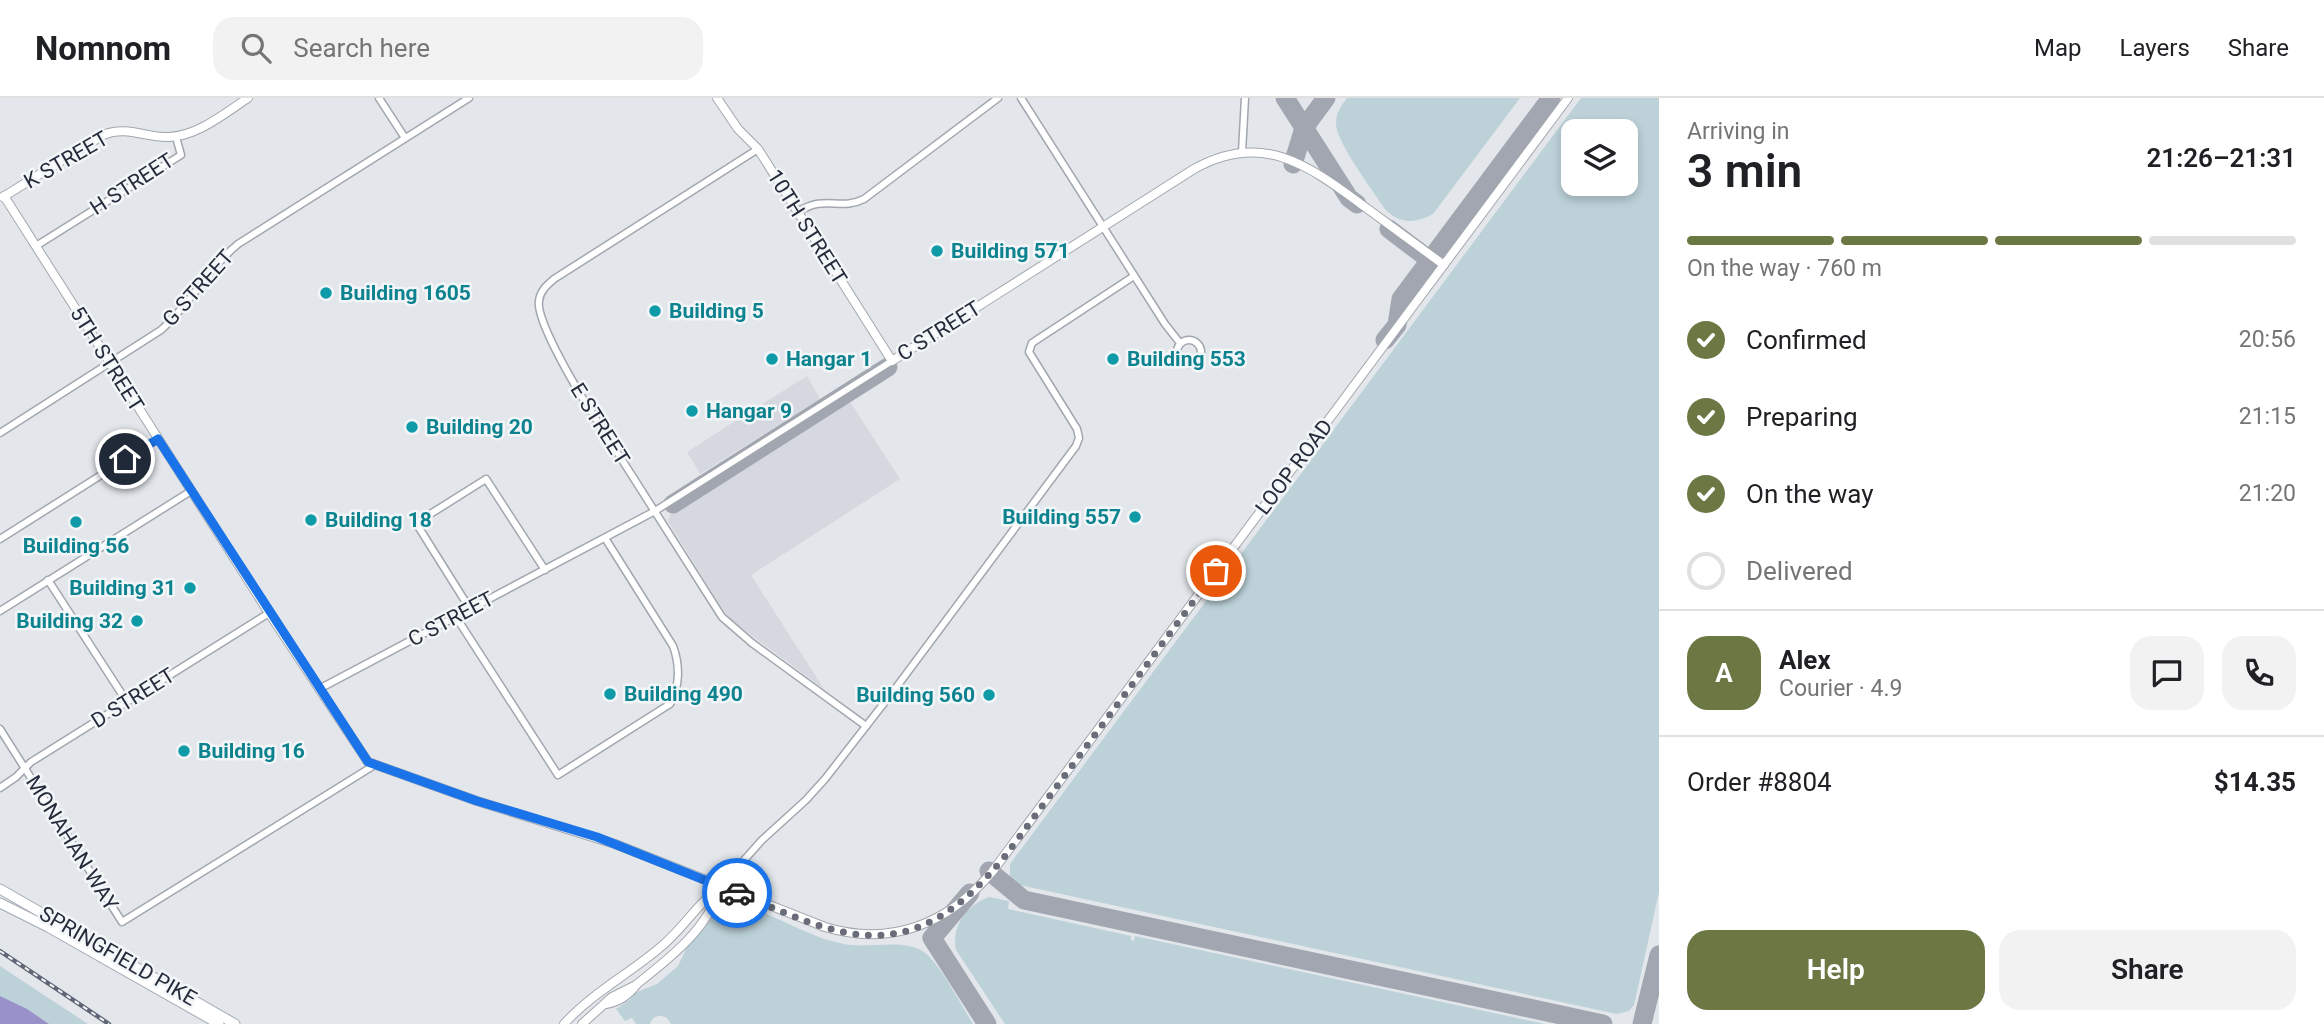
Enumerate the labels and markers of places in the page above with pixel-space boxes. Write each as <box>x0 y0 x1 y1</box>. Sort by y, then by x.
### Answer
place label: Building 571 <box>951 239 1070 263</box>
marker: Building 571 <box>929 243 945 259</box>
place label: Building 1605 <box>340 281 471 305</box>
marker: Building 1605 <box>318 285 334 301</box>
place label: Building 5 <box>669 299 764 323</box>
marker: Building 5 <box>647 303 663 319</box>
place label: Hangar 1 <box>786 347 872 371</box>
place label: Building 553 <box>1127 347 1246 371</box>
marker: Hangar 1 <box>764 351 780 367</box>
marker: Building 553 <box>1105 351 1121 367</box>
place label: Hangar 9 <box>706 399 792 423</box>
marker: Hangar 9 <box>684 403 700 419</box>
place label: Building 20 <box>426 415 533 439</box>
marker: Building 20 <box>404 419 420 435</box>
pin <box>95 429 155 489</box>
place label: Building 557 <box>1002 505 1121 529</box>
place label: Building 18 <box>325 508 432 532</box>
marker: Building 557 <box>1127 509 1143 525</box>
marker: Building 18 <box>303 512 319 528</box>
marker: Building 56 <box>68 514 84 530</box>
place label: Building 56 <box>23 534 129 558</box>
pin <box>1186 541 1246 601</box>
place label: Building 31 <box>69 576 176 600</box>
marker: Building 31 <box>182 580 198 596</box>
place label: Building 32 <box>16 609 123 633</box>
marker: Building 32 <box>129 613 145 629</box>
place label: Building 490 <box>624 682 743 706</box>
place label: Building 560 <box>856 683 975 707</box>
marker: Building 490 <box>602 686 618 702</box>
marker: Building 560 <box>981 687 997 703</box>
place label: Building 16 <box>198 739 305 763</box>
marker: Building 16 <box>176 743 192 759</box>

